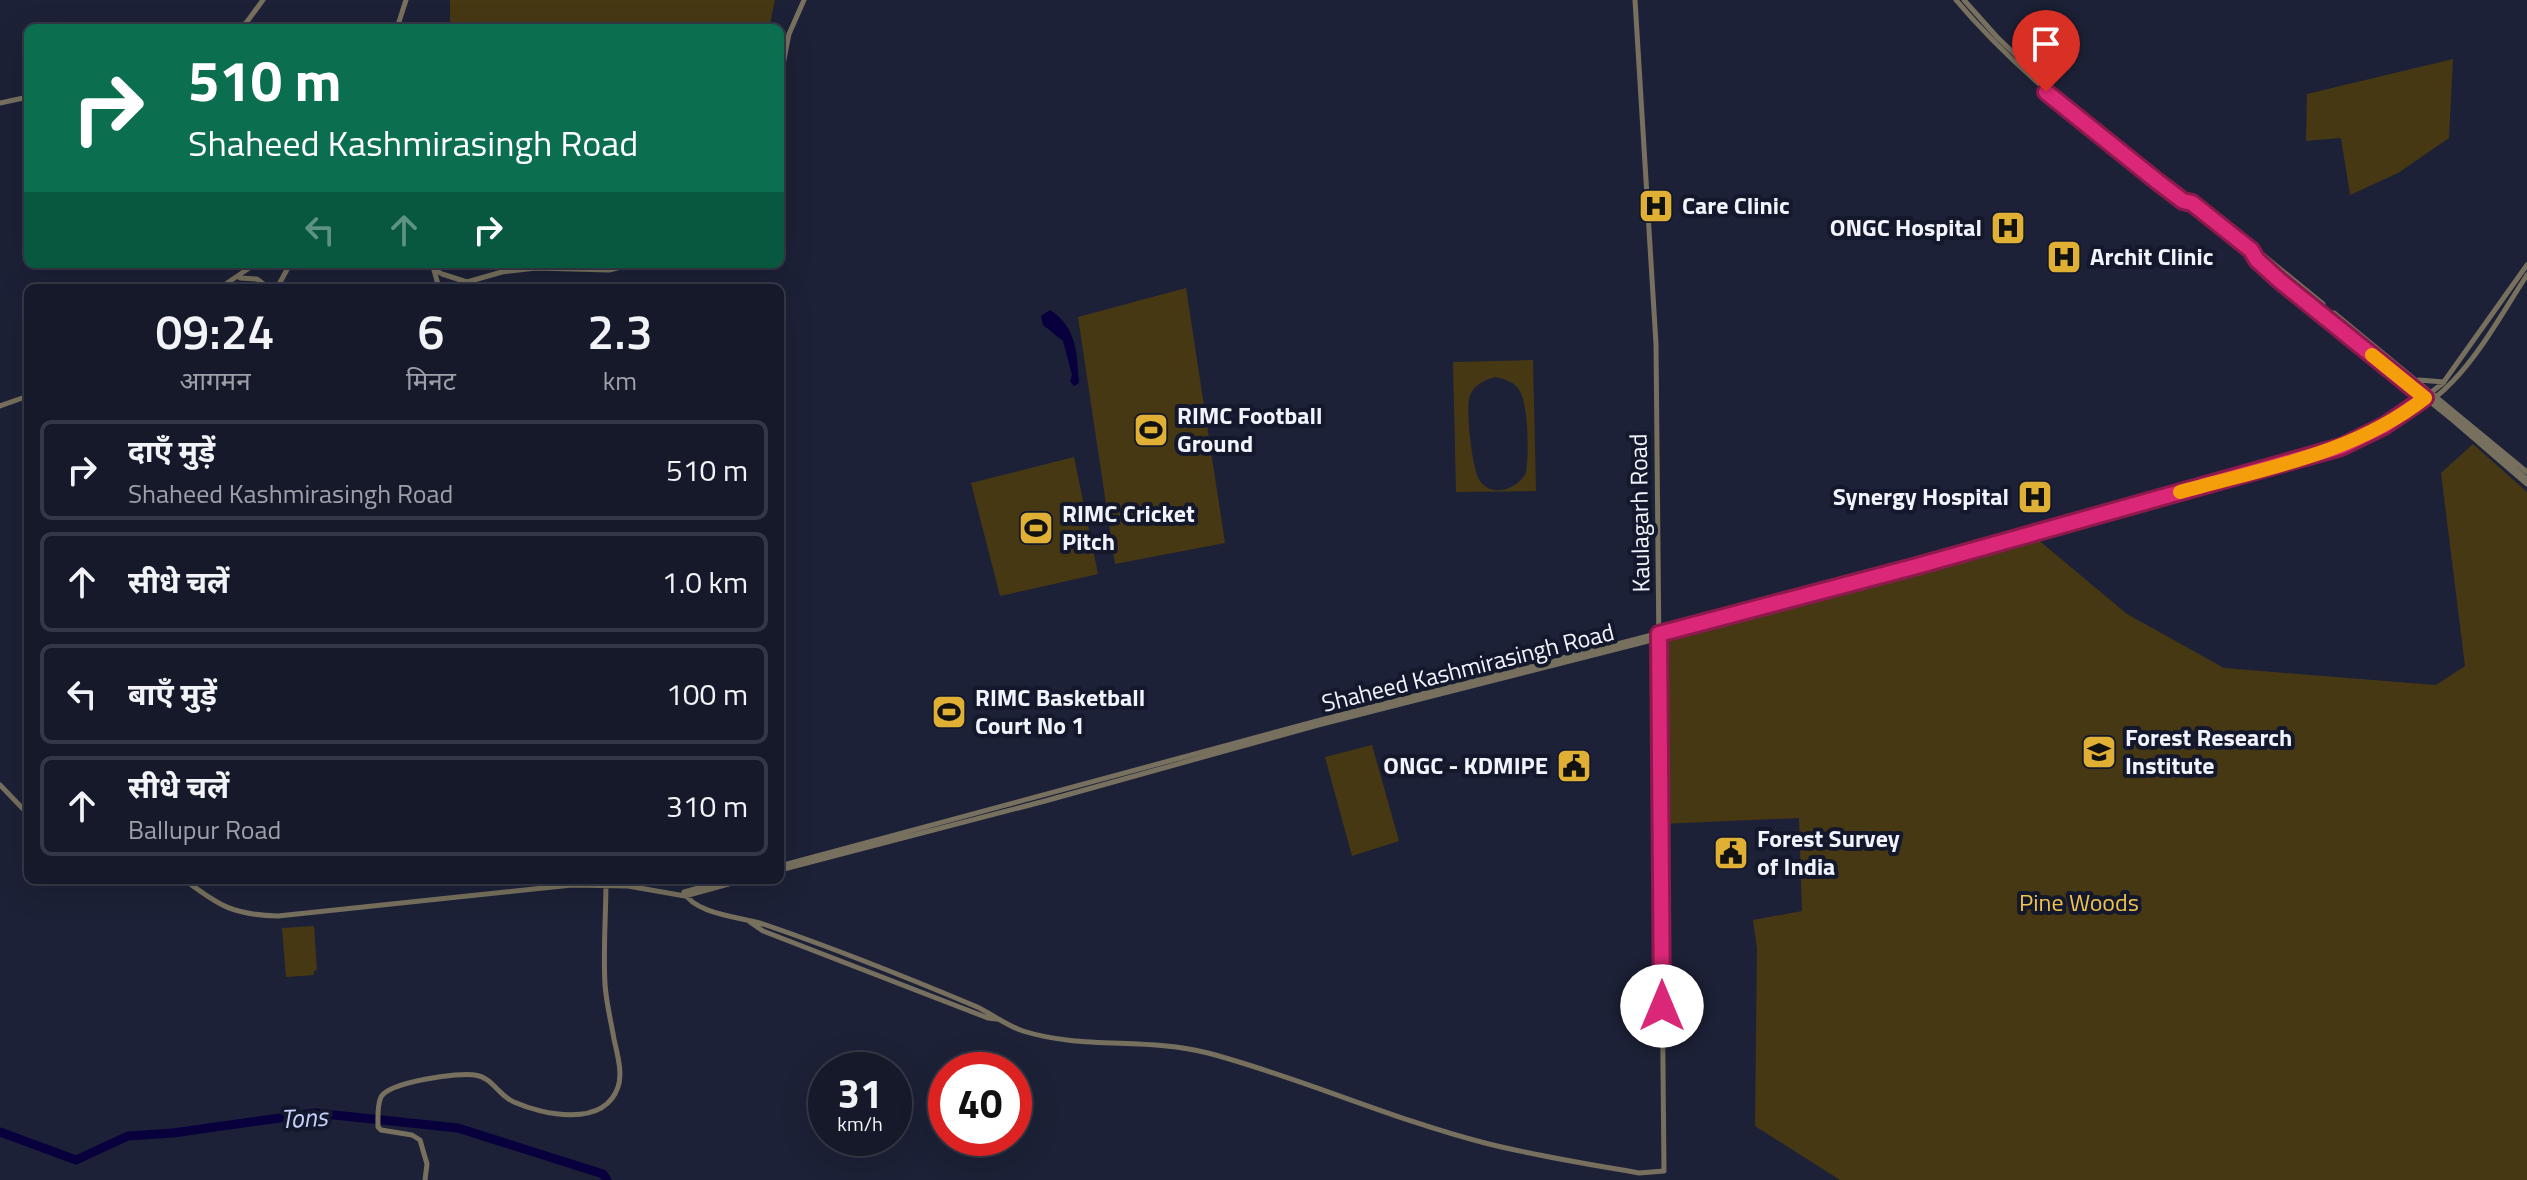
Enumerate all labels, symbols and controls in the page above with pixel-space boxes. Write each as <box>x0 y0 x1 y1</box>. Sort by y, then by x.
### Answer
pin <box>2012 10 2080 92</box>
icon: arrive <box>2024 22 2068 66</box>
text: 510 m <box>188 38 341 123</box>
icon: right <box>56 56 160 160</box>
text: Shaheed Kashmirasingh Road <box>188 115 638 170</box>
hospital icon: Care Clinic <box>1637 187 1675 225</box>
place label: Care Clinic <box>1682 187 1790 223</box>
icon: left <box>298 208 342 252</box>
icon: ahead <box>382 208 426 252</box>
icon: right <box>466 208 510 252</box>
place label: ONGC Hospital <box>1830 209 1982 245</box>
hospital icon: ONGC Hospital <box>1989 209 2027 247</box>
hospital icon: Archit Clinic <box>2045 238 2083 276</box>
place label: Archit Clinic <box>2090 238 2213 274</box>
text: 09:24 <box>155 295 274 368</box>
text: 6 <box>417 295 444 368</box>
text: 2.3 <box>587 295 653 368</box>
text: आगमन <box>179 361 251 400</box>
text: मिनट <box>406 361 456 400</box>
text: km <box>603 361 637 400</box>
place label: RIMC Football Ground <box>1177 397 1323 461</box>
sports icon: RIMC Football Ground <box>1132 411 1170 449</box>
text: दाएँ मुड़ें <box>128 428 215 474</box>
street label: Kaulagarh Road <box>1620 433 1658 593</box>
text: 510 m <box>666 447 748 493</box>
icon: right <box>60 448 104 492</box>
text: Shaheed Kashmirasingh Road <box>128 474 453 513</box>
place label: Synergy Hospital <box>1833 478 2009 514</box>
hospital icon: Synergy Hospital <box>2016 478 2054 516</box>
place label: RIMC Cricket Pitch <box>1062 495 1195 559</box>
sports icon: RIMC Cricket Pitch <box>1017 509 1055 547</box>
text: सीधे चलें <box>128 559 229 605</box>
text: 1.0 km <box>662 559 748 605</box>
icon: ahead <box>60 560 104 604</box>
street label: Shaheed Kashmirasingh Road <box>1318 613 1618 721</box>
text: बाएँ मुड़ें <box>128 671 217 717</box>
text: 100 m <box>666 671 748 717</box>
icon: left <box>60 672 104 716</box>
place label: RIMC Basketball Court No 1 <box>975 679 1145 743</box>
sports icon: RIMC Basketball Court No 1 <box>930 693 968 731</box>
place label: Forest Research Institute <box>2125 719 2292 783</box>
school or university icon: Forest Research Institute <box>2080 733 2118 771</box>
place label: ONGC - KDMIPE <box>1383 747 1548 783</box>
public building icon: ONGC - KDMIPE <box>1555 747 1593 785</box>
text: सीधे चलें <box>128 764 229 810</box>
text: 310 m <box>666 783 748 829</box>
icon: ahead <box>60 784 104 828</box>
text: Ballupur Road <box>128 810 281 849</box>
place label: Forest Survey of India <box>1757 820 1900 884</box>
public building icon: Forest Survey of India <box>1712 834 1750 872</box>
park label: Pine Woods <box>2019 884 2139 920</box>
position arrow <box>1620 964 1704 1048</box>
speed limit sign: 40 <box>928 1052 1032 1156</box>
text: 31 <box>838 1063 882 1124</box>
water label: Tons <box>279 1097 330 1138</box>
text: km/h <box>837 1108 883 1139</box>

